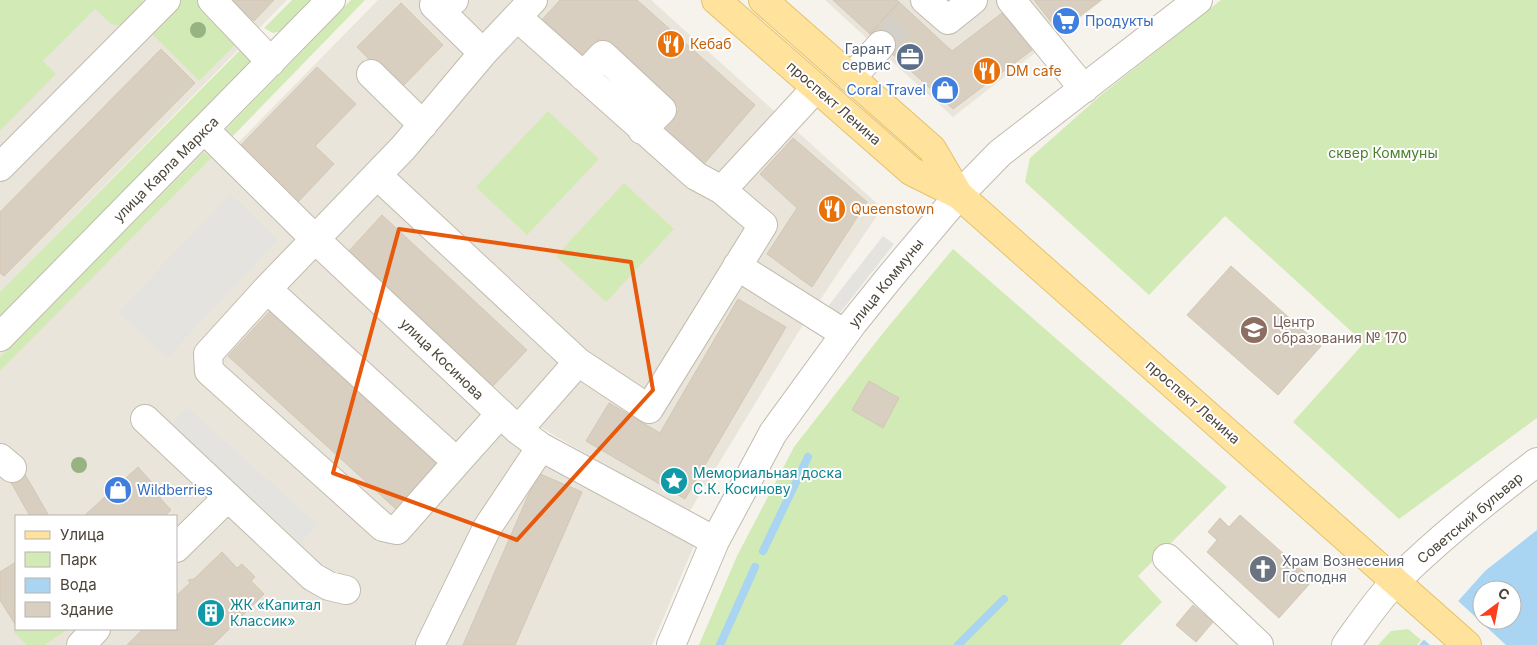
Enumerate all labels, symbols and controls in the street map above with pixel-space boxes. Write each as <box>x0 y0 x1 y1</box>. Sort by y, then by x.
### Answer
supermarket icon: Продукты <box>1051 6 1081 36</box>
place label: Продукты <box>1085 12 1154 29</box>
restaurant icon: Кебаб <box>656 29 686 59</box>
place label: Кебаб <box>690 35 731 52</box>
place label: Гарант сервис <box>842 40 891 73</box>
office icon: Гарант сервис <box>895 42 925 72</box>
restaurant icon: DM cafe <box>972 56 1002 86</box>
street label: проспект Ленина <box>784 57 885 148</box>
place label: DM cafe <box>1006 62 1062 79</box>
shop icon: Coral Travel <box>930 75 960 105</box>
place label: Coral Travel <box>847 81 926 98</box>
street label: улица Карла Маркса <box>110 113 222 225</box>
park label: сквер Коммуны <box>1328 144 1438 161</box>
restaurant icon: Queenstown <box>817 194 847 224</box>
place label: Queenstown <box>851 200 934 217</box>
street label: улица Коммуны <box>845 235 927 330</box>
place label: Центр образования № 170 <box>1273 313 1407 346</box>
street label: улица Косинова <box>397 314 488 403</box>
school or university icon: Центр образования № 170 <box>1239 315 1269 345</box>
street label: проспект Ленина <box>1143 356 1244 447</box>
place label: Мемориальная доска С.К. Косинову <box>693 464 842 497</box>
place icon: Мемориальная доска С.К. Косинову <box>659 466 689 496</box>
street label: Советский бульвар <box>1413 468 1526 567</box>
shop icon: Wildberries <box>103 475 133 505</box>
place label: Wildberries <box>137 481 213 498</box>
legend <box>15 515 178 630</box>
text: Улица <box>60 525 104 544</box>
text: Парк <box>60 550 97 569</box>
place label: Храм Вознесения Господня <box>1282 552 1404 585</box>
church icon: Храм Вознесения Господня <box>1248 554 1278 584</box>
text: Вода <box>60 575 97 594</box>
north arrow <box>1472 580 1522 630</box>
text: С <box>1495 584 1513 604</box>
place label: ЖК «Капитал Классик» <box>230 596 321 629</box>
building icon: ЖК «Капитал Классик» <box>196 598 226 628</box>
text: Здание <box>60 600 114 619</box>

